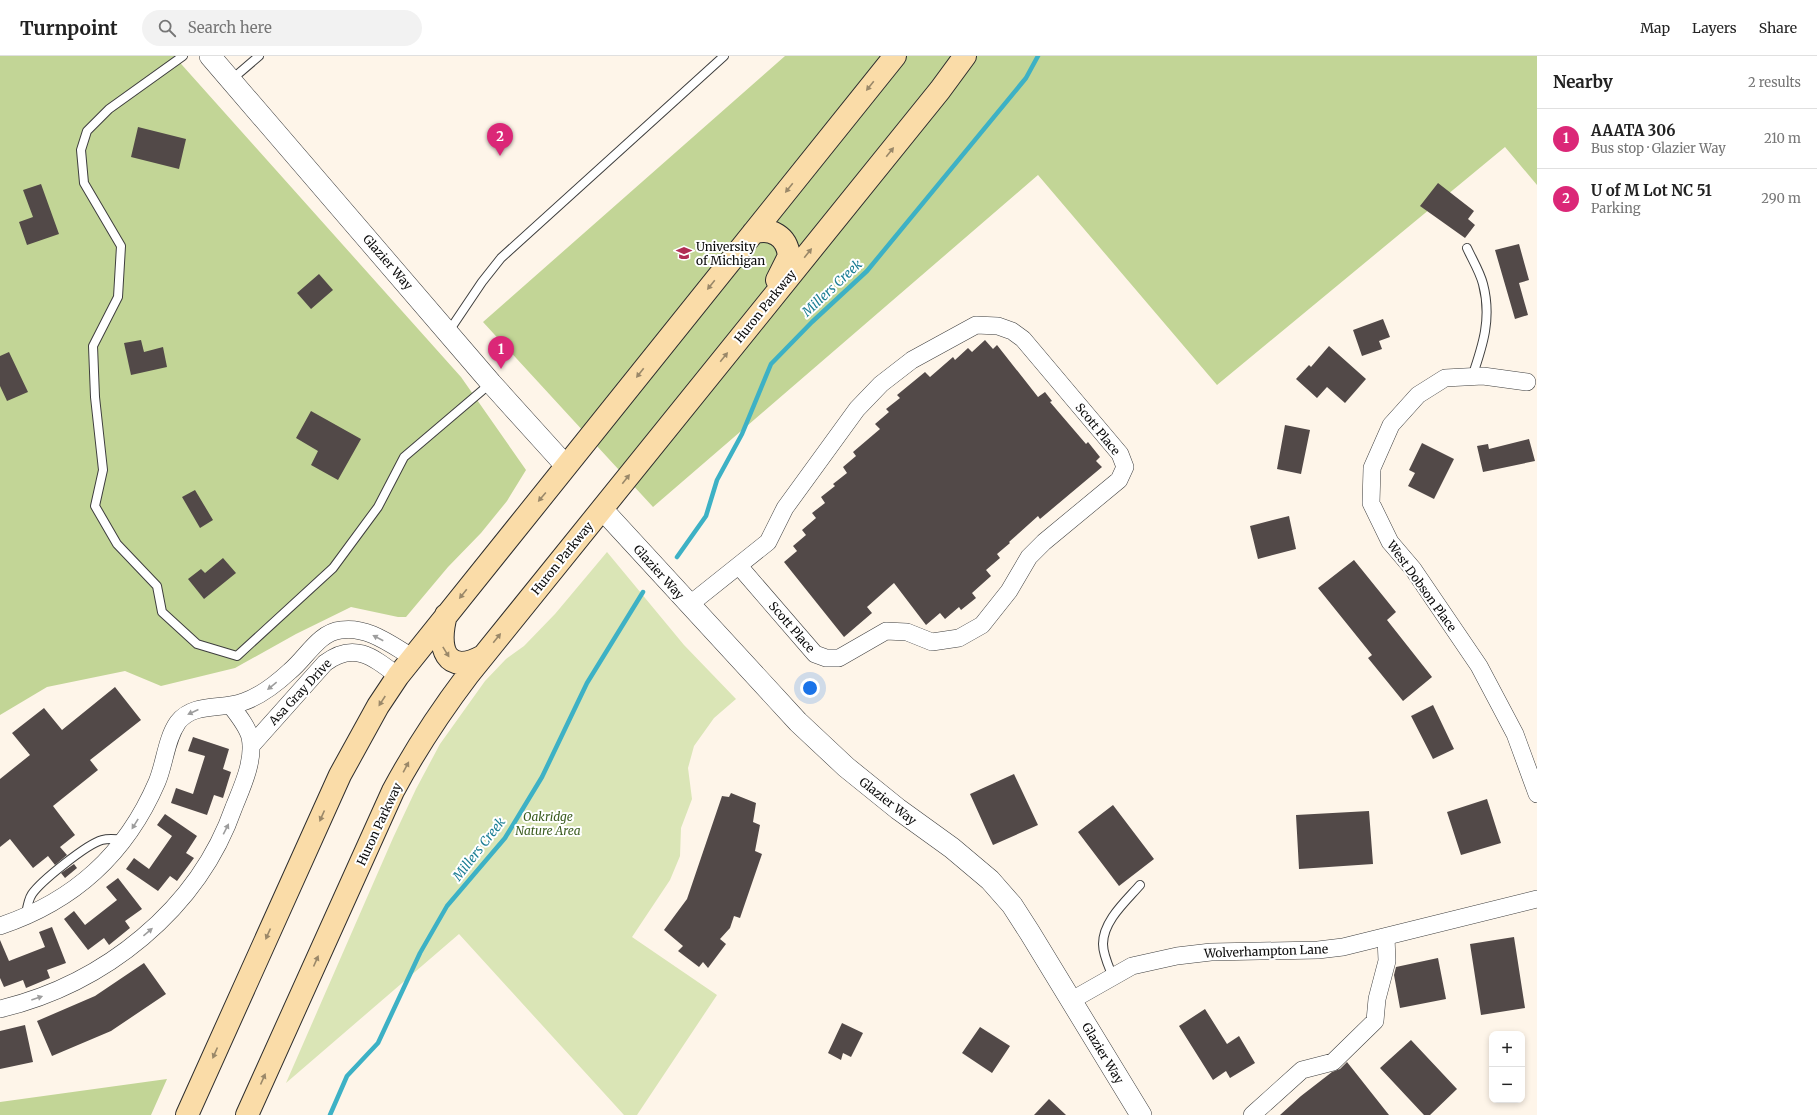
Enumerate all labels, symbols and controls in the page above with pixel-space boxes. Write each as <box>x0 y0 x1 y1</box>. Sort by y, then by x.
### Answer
search box <box>142 10 422 46</box>
text: Turnpoint <box>20 16 118 40</box>
icon: search <box>156 17 178 39</box>
text: Search here <box>188 18 272 37</box>
text: Map <box>1640 19 1670 37</box>
text: Layers <box>1692 19 1737 37</box>
text: Share <box>1759 19 1797 37</box>
text: Nearby <box>1553 71 1613 93</box>
text: 2 results <box>1748 74 1801 91</box>
one-way arrow <box>866 81 875 92</box>
text: AAATA 306 <box>1591 121 1675 140</box>
pin: 2 <box>487 123 513 156</box>
text: 1 <box>1563 130 1569 147</box>
text: 210 m <box>1764 130 1801 147</box>
text: Bus stop · Glazier Way <box>1591 140 1726 157</box>
one-way arrow <box>885 147 894 157</box>
text: U of M Lot NC 51 <box>1591 181 1712 200</box>
one-way arrow <box>785 182 794 193</box>
text: 2 <box>1562 190 1570 207</box>
text: 290 m <box>1761 190 1801 207</box>
text: Parking <box>1591 200 1641 217</box>
street label: Glazier Way <box>360 231 416 293</box>
place label: University of Michigan <box>696 239 765 268</box>
school or university icon: University of Michigan <box>675 244 693 262</box>
one-way arrow <box>804 248 812 259</box>
water label: Millers Creek <box>798 256 866 321</box>
street label: Huron Parkway <box>731 266 799 346</box>
one-way arrow <box>706 279 715 290</box>
pin: 1 <box>488 336 514 369</box>
one-way arrow <box>720 352 728 363</box>
one-way arrow <box>635 368 644 379</box>
street label: Scott Place <box>1073 400 1123 458</box>
one-way arrow <box>622 473 631 484</box>
one-way arrow <box>537 491 546 502</box>
street label: Huron Parkway <box>528 518 596 598</box>
street label: West Dobson Place <box>1383 537 1460 634</box>
street label: Glazier Way <box>631 542 687 602</box>
one-way arrow <box>458 589 467 600</box>
street label: Scott Place <box>766 598 818 656</box>
one-way arrow <box>493 633 502 644</box>
one-way arrow <box>373 635 384 641</box>
one-way arrow <box>443 647 450 658</box>
street label: Asa Gray Drive <box>265 656 334 729</box>
your location <box>800 678 820 698</box>
one-way arrow <box>266 682 277 691</box>
one-way arrow <box>378 696 386 706</box>
one-way arrow <box>187 709 199 715</box>
one-way arrow <box>403 761 410 773</box>
street label: Glazier Way <box>856 774 920 828</box>
street label: Huron Parkway <box>353 780 405 868</box>
park label: Oakridge Nature Area <box>515 809 581 838</box>
one-way arrow <box>319 810 325 821</box>
water label: Millers Creek <box>448 814 509 885</box>
one-way arrow <box>132 818 139 830</box>
one-way arrow <box>222 823 229 834</box>
one-way arrow <box>143 927 154 936</box>
one-way arrow <box>265 929 271 940</box>
street label: Wolverhampton Lane <box>1203 941 1328 961</box>
one-way arrow <box>313 955 319 967</box>
one-way arrow <box>32 995 44 1001</box>
street label: Glazier Way <box>1079 1020 1127 1086</box>
map controls <box>1489 1031 1525 1103</box>
button: + <box>1489 1031 1525 1067</box>
one-way arrow <box>212 1047 218 1058</box>
button: − <box>1489 1067 1525 1103</box>
one-way arrow <box>260 1073 266 1085</box>

